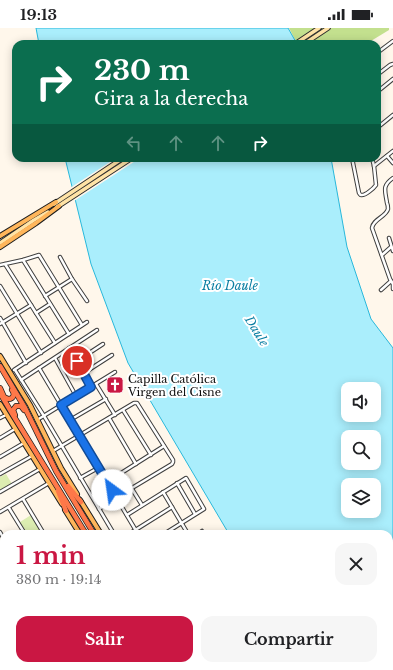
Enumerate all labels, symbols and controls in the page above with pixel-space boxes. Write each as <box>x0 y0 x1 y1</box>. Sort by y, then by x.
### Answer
text: 19:13 <box>20 5 57 24</box>
text: 230 m <box>94 53 190 88</box>
icon: right <box>28 56 80 108</box>
text: Gira a la derecha <box>94 88 248 110</box>
icon: left <box>123 132 145 154</box>
icon: ahead <box>165 132 187 154</box>
icon: ahead <box>207 132 229 154</box>
icon: right <box>249 132 271 154</box>
water label: Río Daule <box>201 278 258 293</box>
water label: Daule <box>241 312 272 349</box>
pin <box>60 344 94 378</box>
icon: arrive <box>66 350 88 372</box>
place label: Capilla Católica Virgen del Cisne <box>127 372 221 399</box>
church icon: Capilla Católica Virgen del Cisne <box>105 375 125 395</box>
map controls <box>341 382 381 518</box>
button: sound <box>341 382 381 422</box>
button: search <box>341 430 381 470</box>
position arrow <box>91 469 133 511</box>
button: layers <box>341 478 381 518</box>
text: 1 min <box>16 541 86 570</box>
button: close <box>335 543 377 585</box>
text: 380 m · 19:14 <box>16 571 101 588</box>
button: Salir <box>16 616 193 662</box>
button: Compartir <box>201 616 377 662</box>

